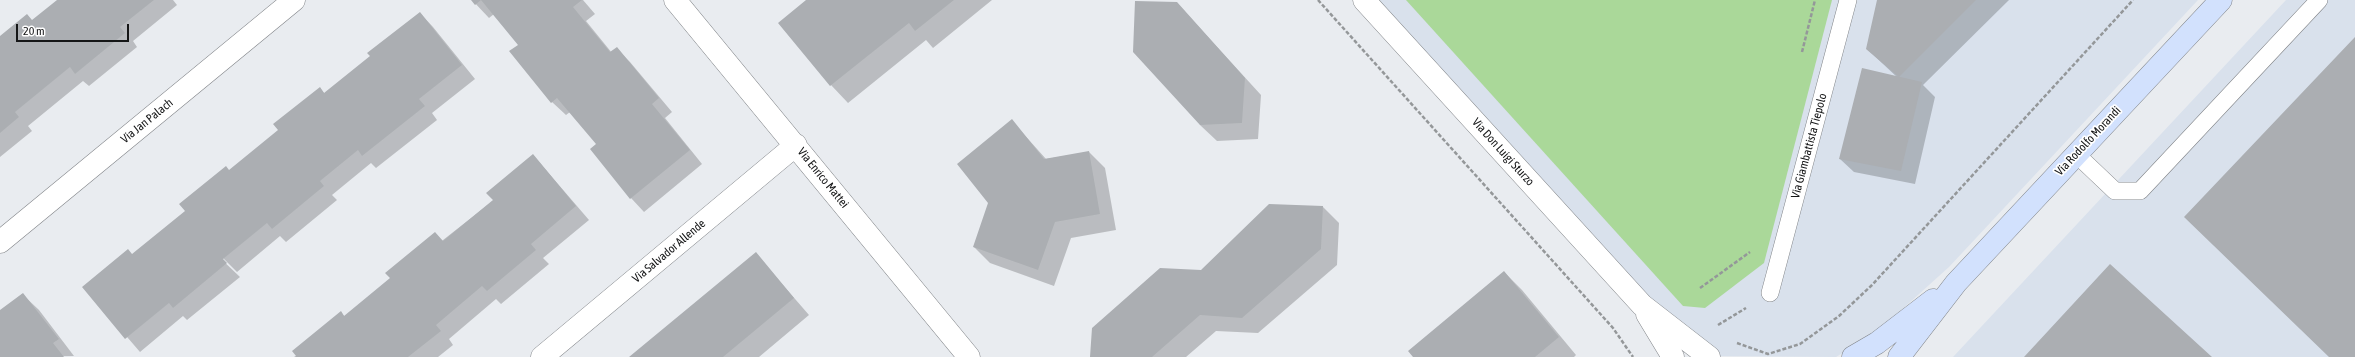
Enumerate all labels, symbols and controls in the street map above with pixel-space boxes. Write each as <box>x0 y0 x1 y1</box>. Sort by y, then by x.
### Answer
scale bar <box>18 16 131 42</box>
text: 20 m <box>23 24 45 38</box>
street label: Via Giambattista Tiepolo <box>1788 92 1830 200</box>
street label: Via Jan Palach <box>118 96 176 146</box>
street label: Via Rodolfo Morandi <box>2052 103 2124 179</box>
street label: Via Don Luigi Sturzo <box>1469 115 1537 189</box>
street label: Via Enrico Mattei <box>794 145 852 211</box>
street label: Via Salvador Allende <box>630 216 708 286</box>

